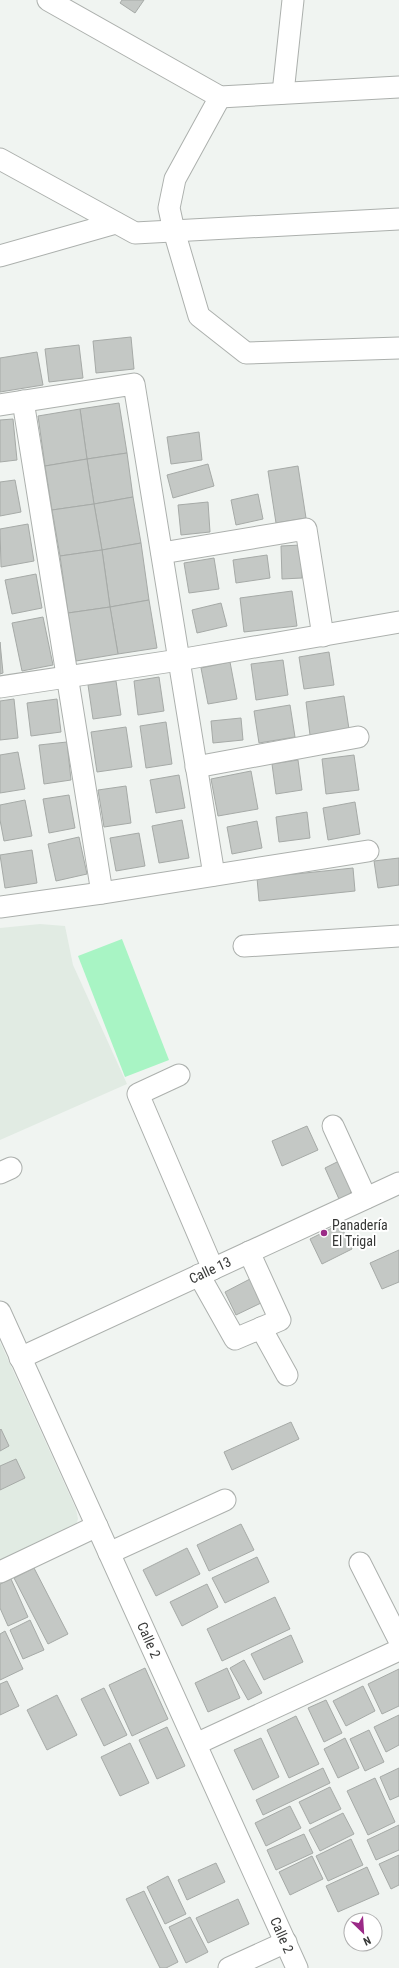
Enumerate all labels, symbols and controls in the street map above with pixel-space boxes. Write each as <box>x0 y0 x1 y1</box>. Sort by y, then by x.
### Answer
place label: Panadería El Trigal <box>332 1217 388 1249</box>
marker: Panadería El Trigal <box>319 1228 329 1238</box>
street label: Calle 13 <box>186 1253 234 1287</box>
street label: Calle 2 <box>134 1619 164 1661</box>
north arrow <box>343 1912 383 1952</box>
street label: Calle 2 <box>267 1914 297 1956</box>
text: N <box>361 1933 373 1948</box>

